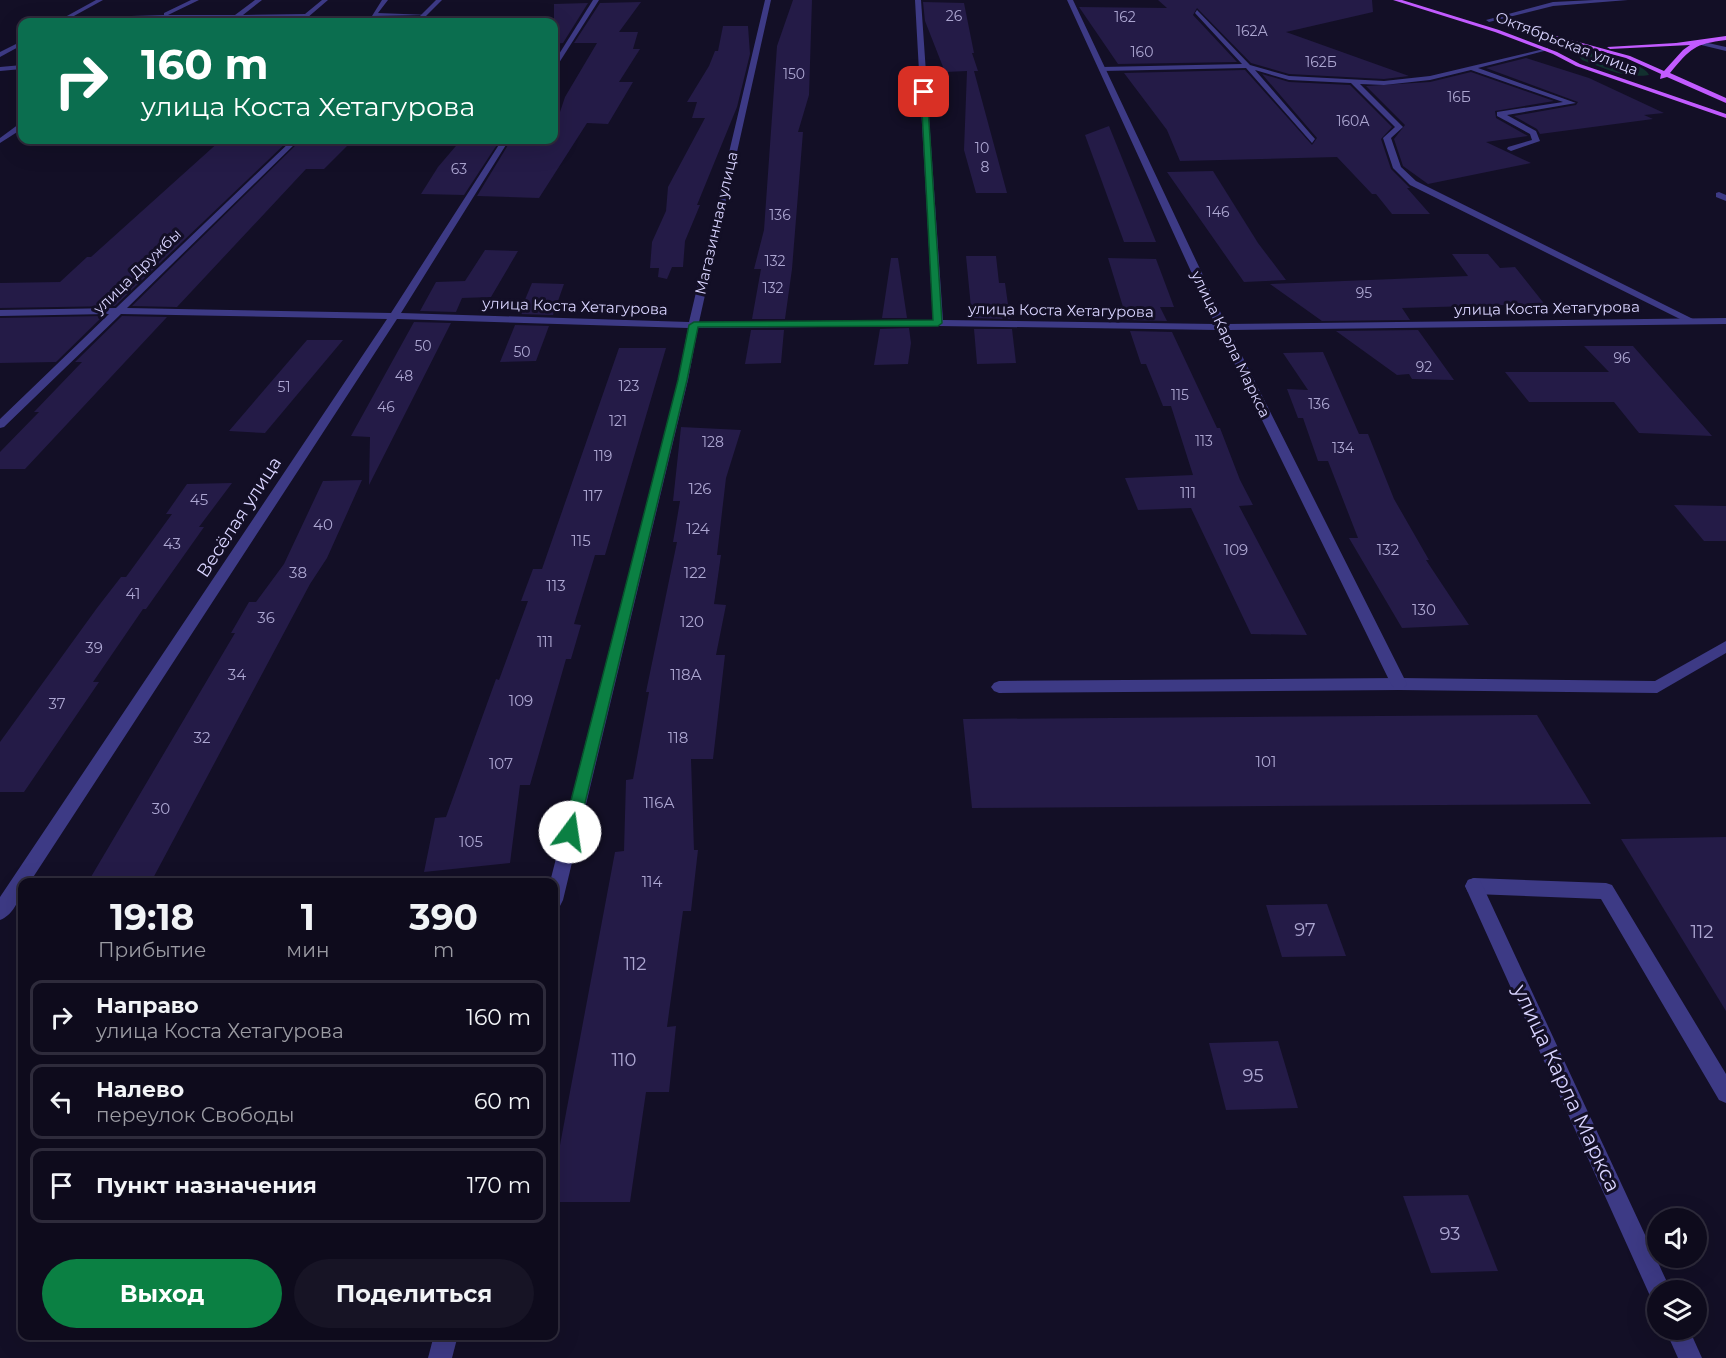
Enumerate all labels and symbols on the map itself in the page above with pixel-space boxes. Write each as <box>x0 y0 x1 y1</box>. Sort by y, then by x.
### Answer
house number: 26 <box>946 7 963 25</box>
street label: Октябрьская улица <box>1493 7 1641 79</box>
house number: 162 <box>1114 8 1136 26</box>
house number: 162А <box>1236 22 1269 40</box>
house number: 160 <box>1131 43 1153 61</box>
house number: 162Б <box>1305 53 1337 71</box>
house number: 150 <box>783 65 805 83</box>
pin <box>898 66 949 117</box>
house number: 16Б <box>1447 88 1471 106</box>
house number: 160А <box>1336 112 1370 130</box>
house number: 10 <box>975 139 989 157</box>
street label: Магазинная улица <box>690 150 742 296</box>
house number: 8 <box>981 158 990 176</box>
house number: 63 <box>451 160 467 178</box>
house number: 146 <box>1207 203 1230 221</box>
house number: 136 <box>769 206 791 224</box>
street label: улица Дружбы <box>88 224 185 318</box>
house number: 132 <box>765 252 785 270</box>
street label: улица Карла Маркса <box>1187 266 1275 421</box>
house number: 132 <box>763 279 783 297</box>
house number: 95 <box>1356 284 1372 302</box>
street label: улица Коста Хетагурова <box>481 293 668 319</box>
street label: улица Коста Хетагурова <box>1453 297 1640 319</box>
street label: улица Коста Хетагурова <box>967 299 1154 321</box>
house number: 50 <box>414 337 432 355</box>
house number: 50 <box>513 343 531 361</box>
house number: 96 <box>1613 349 1631 367</box>
house number: 92 <box>1416 358 1432 376</box>
house number: 48 <box>395 367 413 385</box>
house number: 123 <box>619 377 640 395</box>
house number: 51 <box>278 378 290 396</box>
house number: 115 <box>1171 386 1189 404</box>
house number: 136 <box>1308 395 1330 413</box>
house number: 46 <box>377 398 395 416</box>
house number: 121 <box>609 412 627 430</box>
house number: 113 <box>1195 432 1213 450</box>
house number: 128 <box>702 433 724 451</box>
house number: 134 <box>1332 439 1355 457</box>
house number: 119 <box>594 447 612 465</box>
street label: Весёлая улица <box>192 453 286 581</box>
house number: 126 <box>688 479 712 498</box>
house number: 111 <box>1180 483 1196 502</box>
house number: 117 <box>583 486 603 505</box>
house number: 45 <box>190 490 208 509</box>
house number: 40 <box>313 515 333 534</box>
house number: 124 <box>686 519 710 538</box>
house number: 115 <box>571 531 591 550</box>
house number: 43 <box>163 534 181 553</box>
house number: 109 <box>1224 540 1248 559</box>
house number: 132 <box>1377 540 1399 559</box>
house number: 38 <box>289 563 307 582</box>
house number: 122 <box>684 563 706 582</box>
house number: 113 <box>546 576 566 595</box>
house number: 41 <box>126 584 140 603</box>
house number: 130 <box>1412 600 1436 619</box>
house number: 36 <box>257 608 275 627</box>
house number: 120 <box>680 612 704 631</box>
house number: 111 <box>537 632 553 651</box>
house number: 39 <box>85 638 103 657</box>
house number: 34 <box>228 665 246 684</box>
house number: 118А <box>670 665 702 684</box>
house number: 109 <box>509 691 533 710</box>
house number: 37 <box>48 694 66 713</box>
house number: 32 <box>194 728 210 747</box>
house number: 118 <box>668 728 688 747</box>
house number: 101 <box>1256 752 1276 771</box>
house number: 107 <box>489 754 513 773</box>
house number: 116А <box>643 793 675 812</box>
house number: 30 <box>152 799 170 818</box>
position arrow <box>538 800 602 864</box>
house number: 105 <box>459 832 483 851</box>
house number: 114 <box>642 872 662 891</box>
house number: 97 <box>1294 919 1316 941</box>
house number: 112 <box>1690 921 1714 943</box>
house number: 112 <box>623 953 647 975</box>
street label: улица Карла Маркса <box>1508 979 1626 1196</box>
house number: 110 <box>612 1049 636 1071</box>
house number: 95 <box>1242 1065 1264 1087</box>
house number: 93 <box>1440 1223 1460 1245</box>

